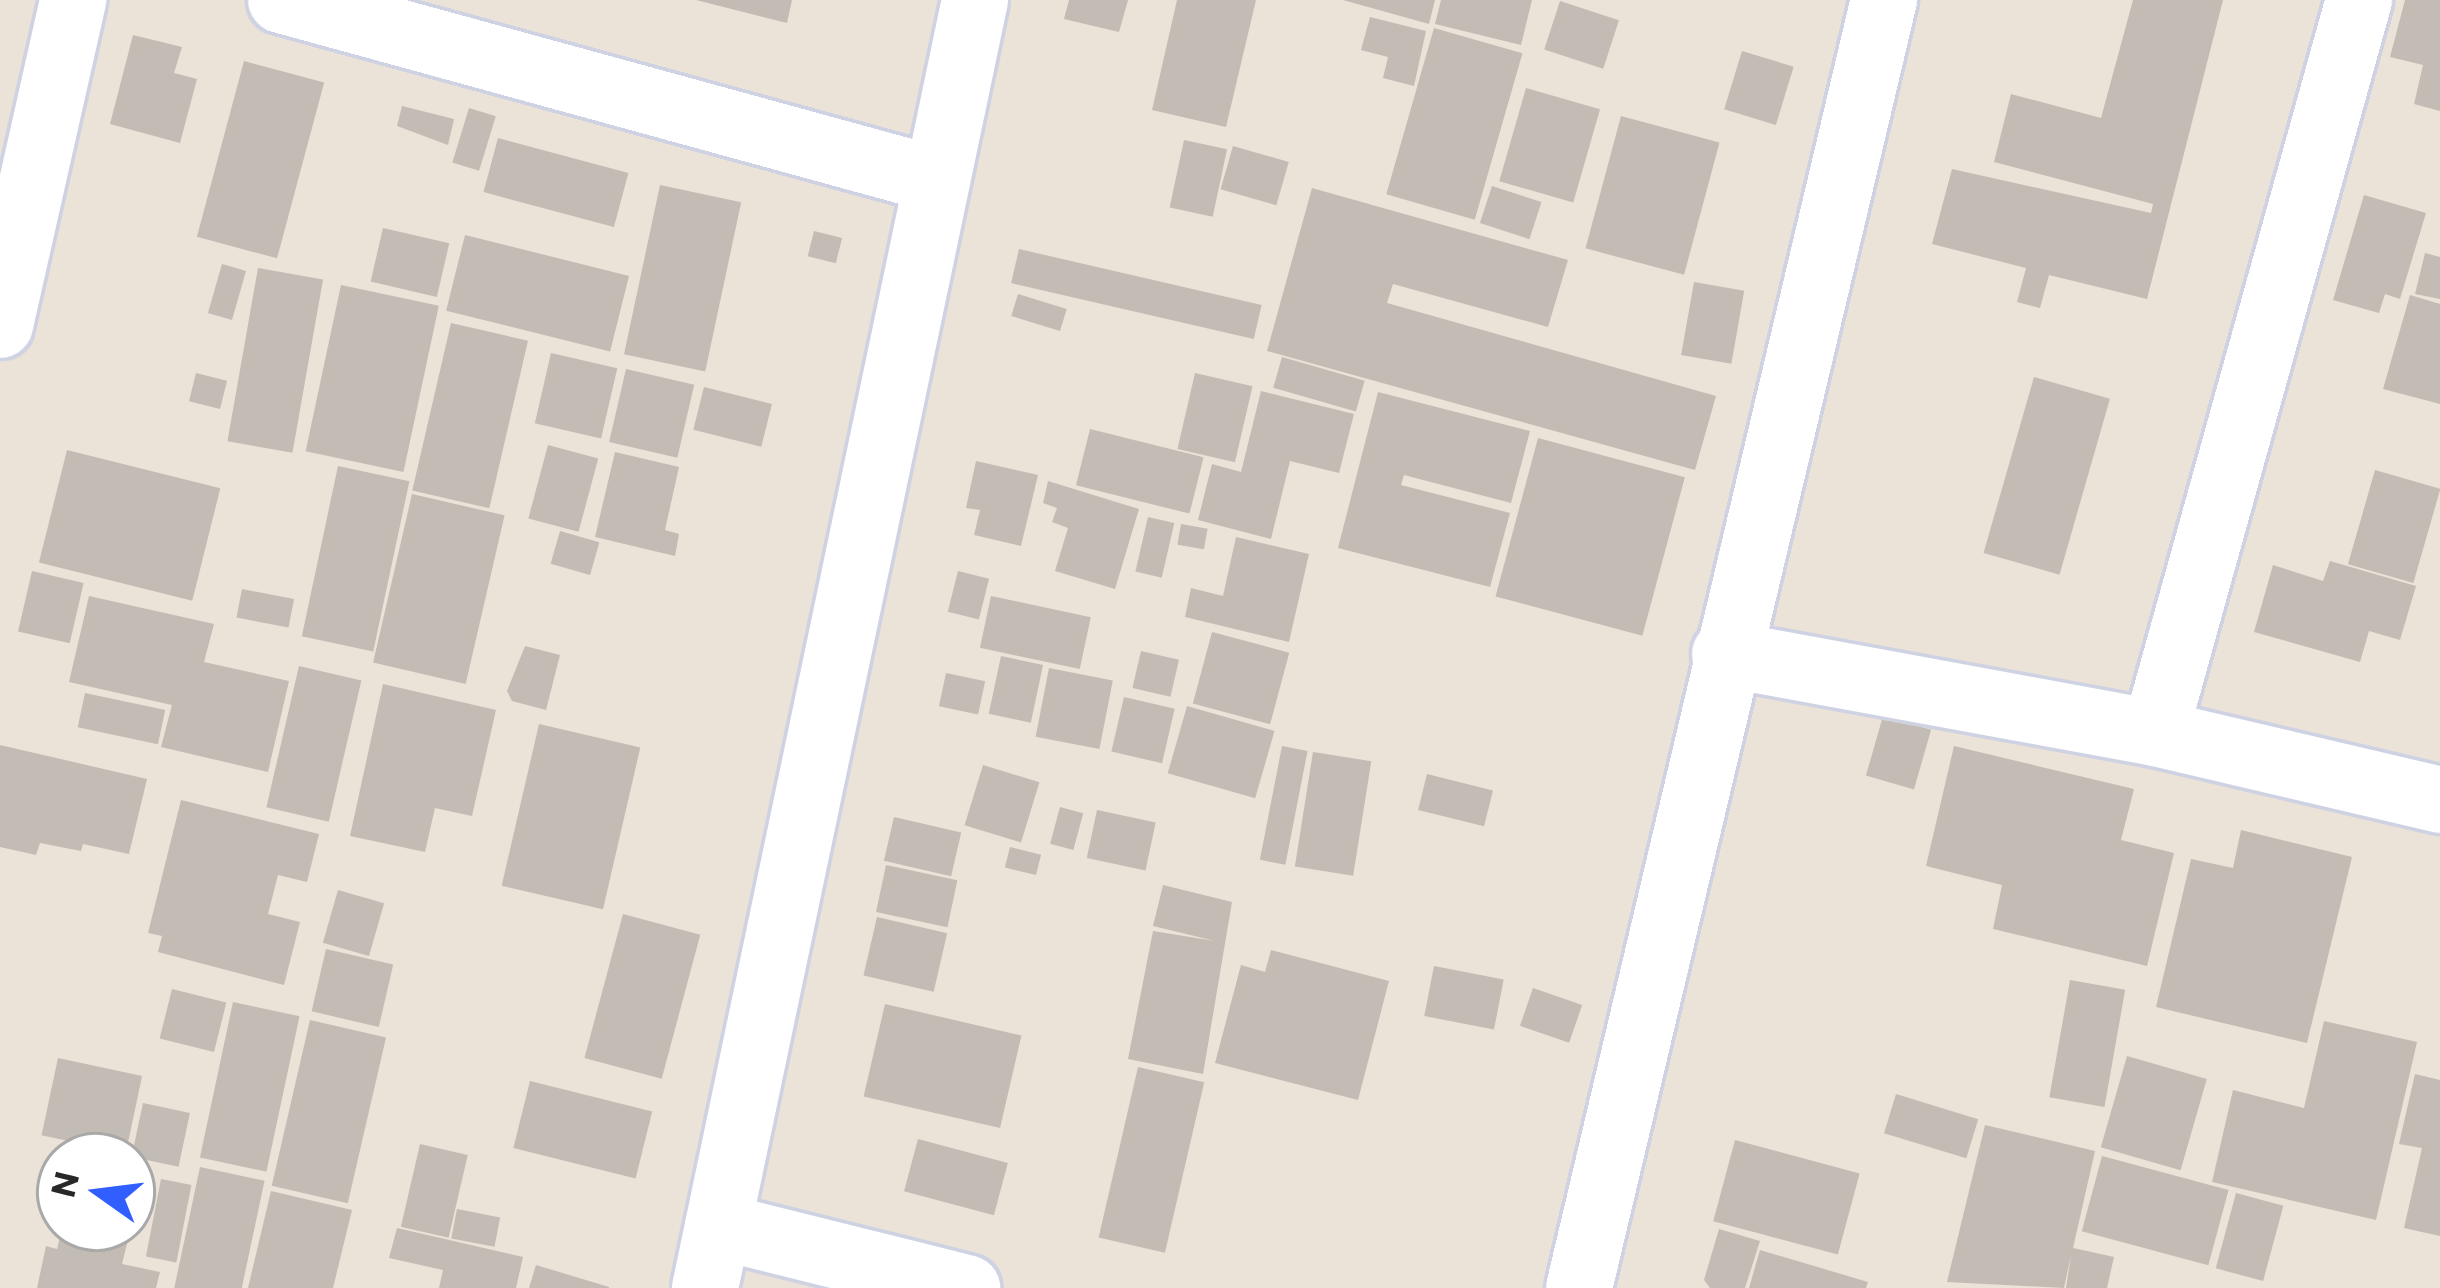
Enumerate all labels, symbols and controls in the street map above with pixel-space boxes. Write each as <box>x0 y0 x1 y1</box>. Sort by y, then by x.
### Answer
north arrow <box>36 1132 156 1252</box>
text: N <box>41 1167 86 1201</box>

